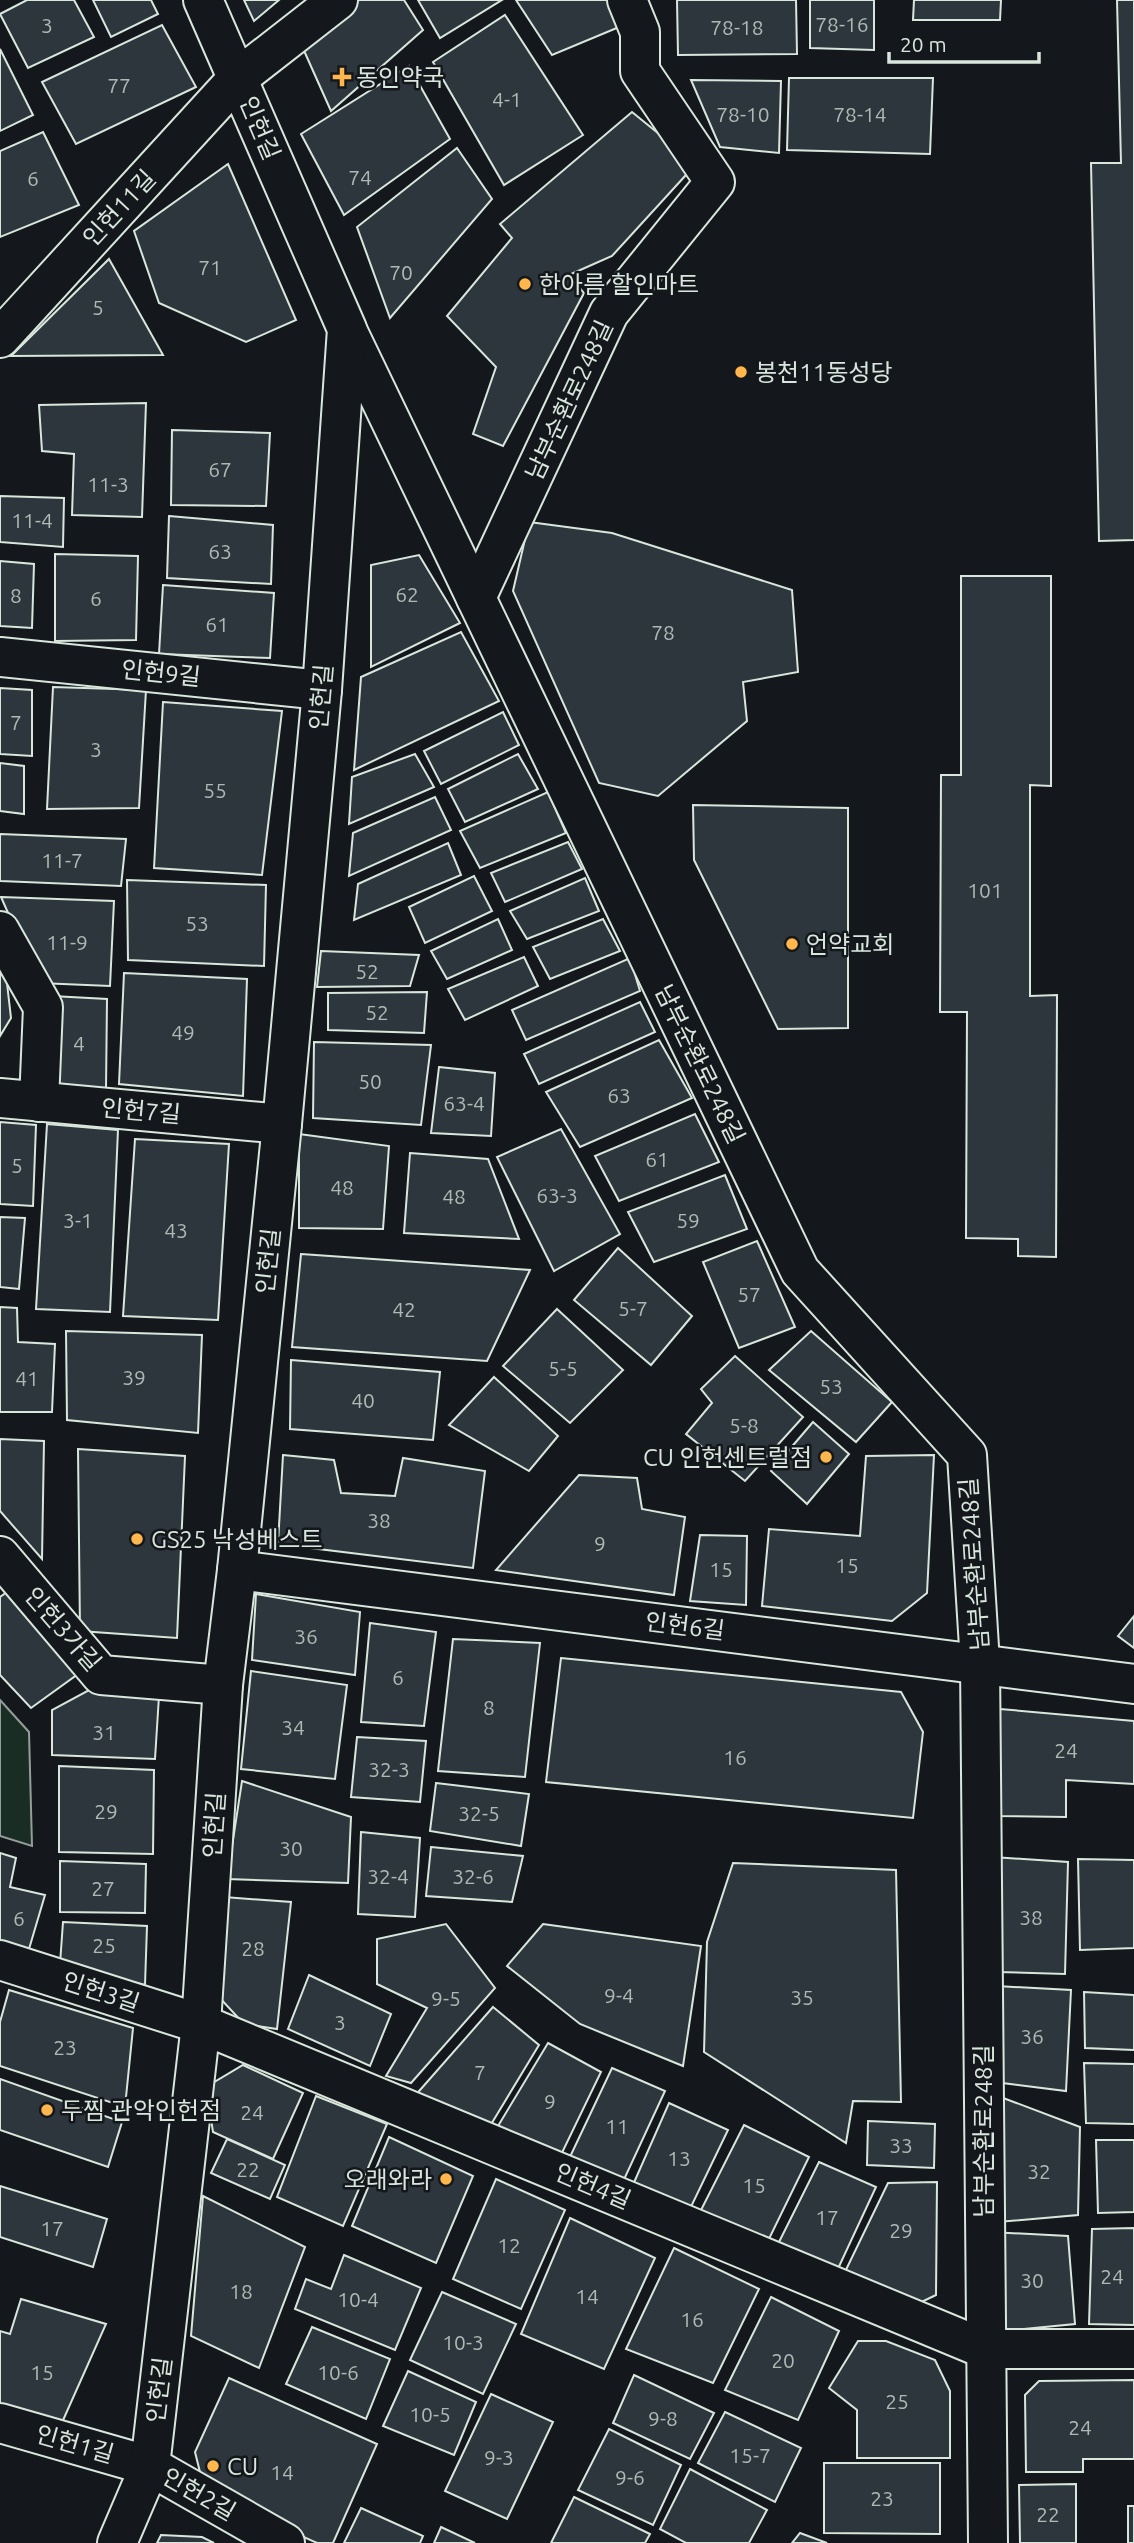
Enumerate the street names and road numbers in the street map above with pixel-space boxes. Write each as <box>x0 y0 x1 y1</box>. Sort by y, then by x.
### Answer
street label: 인헌길 <box>235 92 285 164</box>
street label: 인헌11길 <box>77 165 161 251</box>
street label: 남부순환로248길 <box>520 316 618 484</box>
street label: 인헌9길 <box>120 655 202 691</box>
street label: 인헌길 <box>305 663 337 731</box>
street label: 남부순환로248길 <box>650 980 750 1148</box>
street label: 인헌7길 <box>100 1094 182 1128</box>
street label: 인헌길 <box>251 1227 285 1295</box>
street label: 남부순환로248길 <box>954 1477 994 1651</box>
street label: 인헌3가길 <box>19 1582 107 1676</box>
street label: 인헌6길 <box>644 1608 726 1644</box>
street label: 인헌길 <box>198 1791 230 1859</box>
street label: 인헌3길 <box>59 1967 143 2017</box>
street label: 남부순환로248길 <box>970 2044 997 2218</box>
street label: 인헌4길 <box>551 2158 635 2214</box>
street label: 인헌길 <box>142 2355 176 2425</box>
street label: 인헌1길 <box>33 2420 117 2468</box>
street label: 인헌2길 <box>158 2462 240 2526</box>

